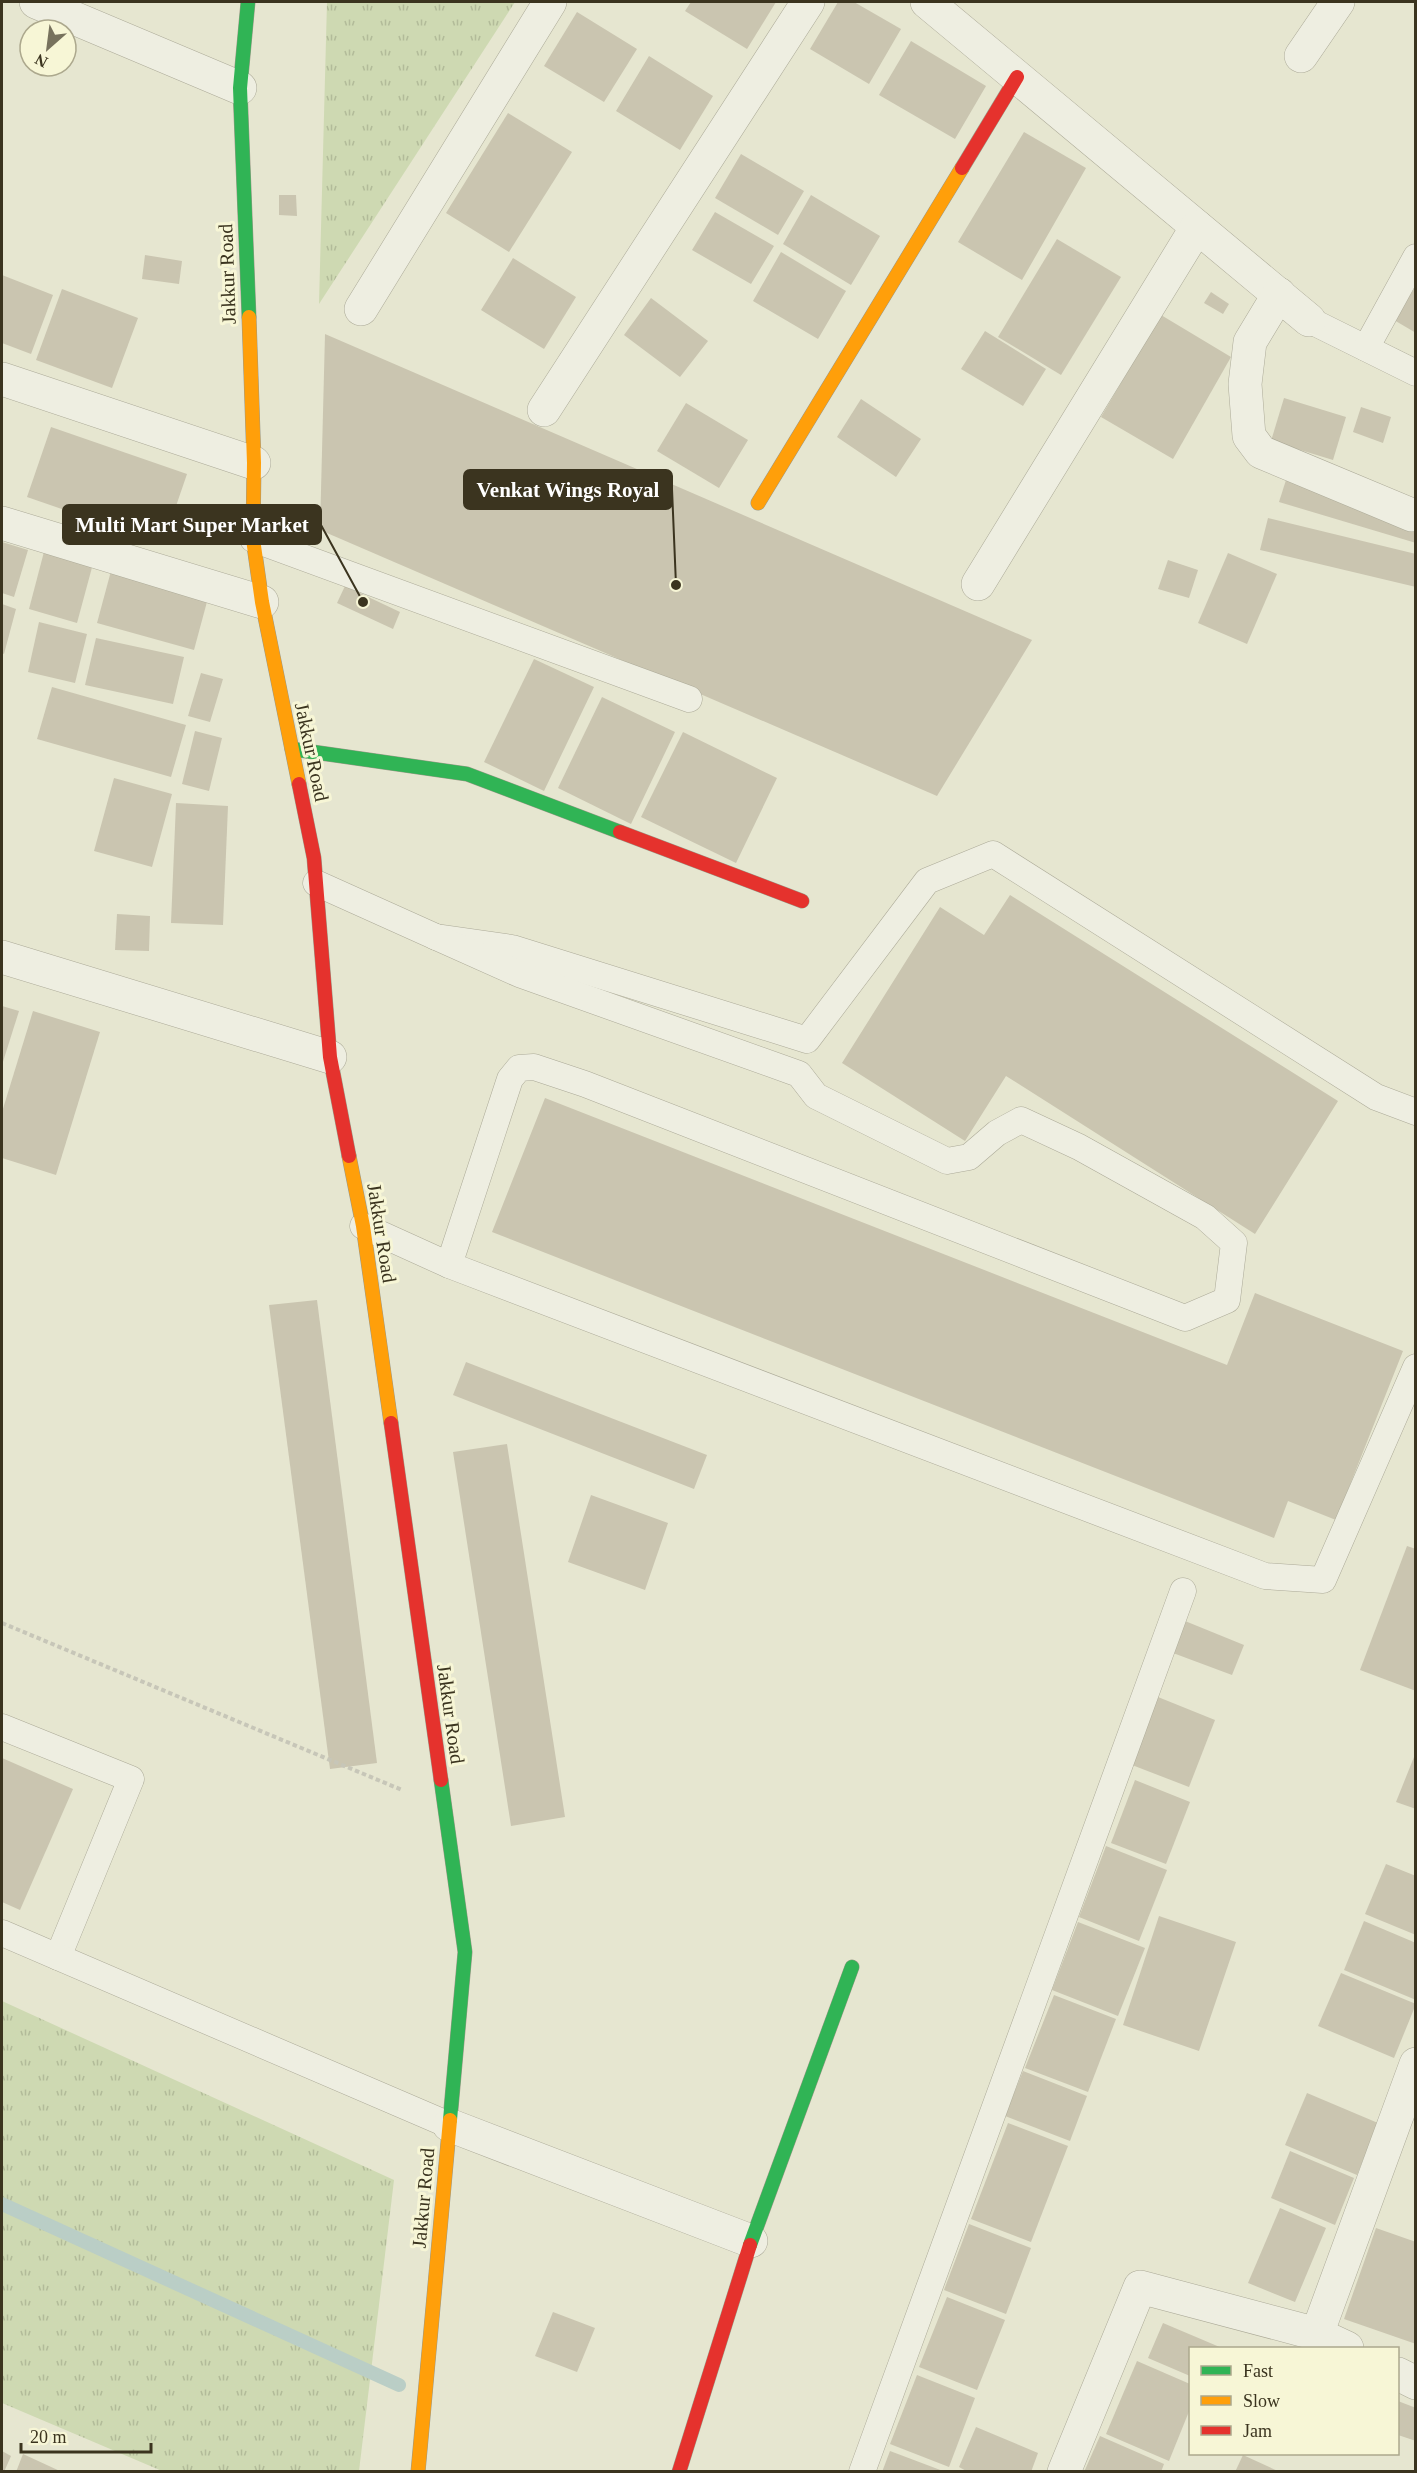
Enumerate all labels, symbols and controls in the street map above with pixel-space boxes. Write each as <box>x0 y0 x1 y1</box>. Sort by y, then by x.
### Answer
north arrow <box>18 18 78 78</box>
text: N <box>32 50 50 71</box>
street label: Jakkur Road <box>214 223 240 325</box>
callout: Venkat Wings Royal <box>464 470 672 509</box>
text: Venkat Wings Royal <box>477 478 660 502</box>
callout: Multi Mart Super Market <box>63 505 321 544</box>
text: Multi Mart Super Market <box>75 513 309 537</box>
street label: Jakkur Road <box>291 701 333 803</box>
street label: Jakkur Road <box>363 1182 401 1284</box>
street label: Jakkur Road <box>433 1663 469 1765</box>
street label: Jakkur Road <box>408 2147 438 2249</box>
legend <box>1189 2347 1399 2455</box>
text: Fast <box>1243 2361 1273 2381</box>
text: Slow <box>1243 2391 1280 2411</box>
scale bar <box>21 2416 152 2454</box>
text: Jam <box>1243 2421 1272 2441</box>
text: 20 m <box>30 2427 67 2447</box>

